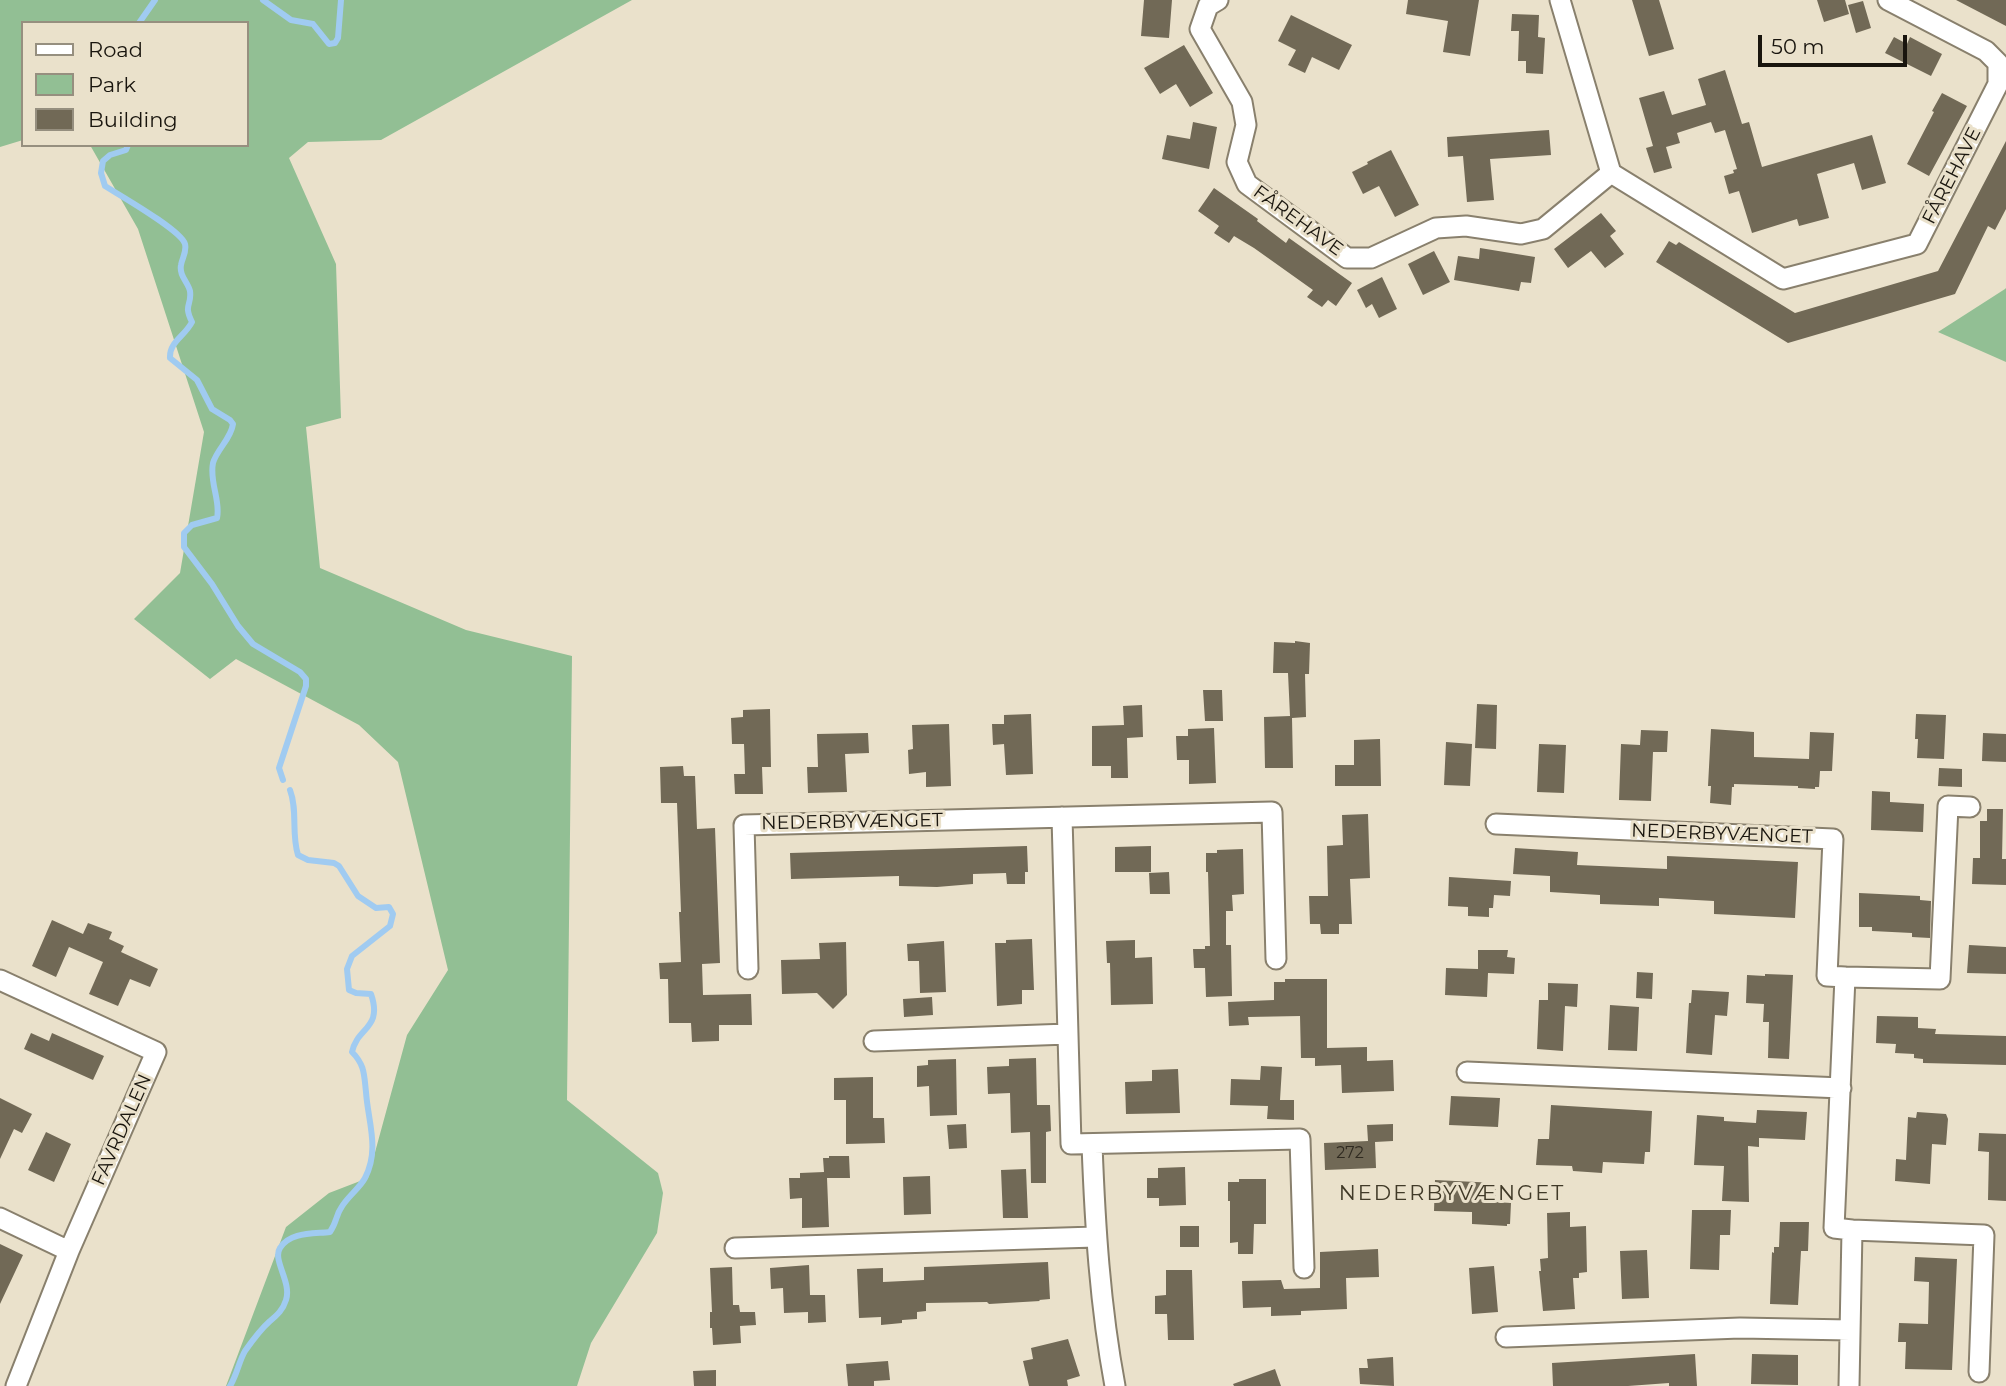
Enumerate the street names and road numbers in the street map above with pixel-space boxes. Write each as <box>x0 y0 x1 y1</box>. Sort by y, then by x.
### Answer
street label: FÅREHAVE <box>1918 124 1986 228</box>
street label: FÅREHAVE <box>1249 181 1347 261</box>
street label: NEDERBYVÆNGET <box>761 809 943 835</box>
street label: NEDERBYVÆNGET <box>1631 819 1813 849</box>
street label: FAVRDALEN <box>87 1071 157 1189</box>

